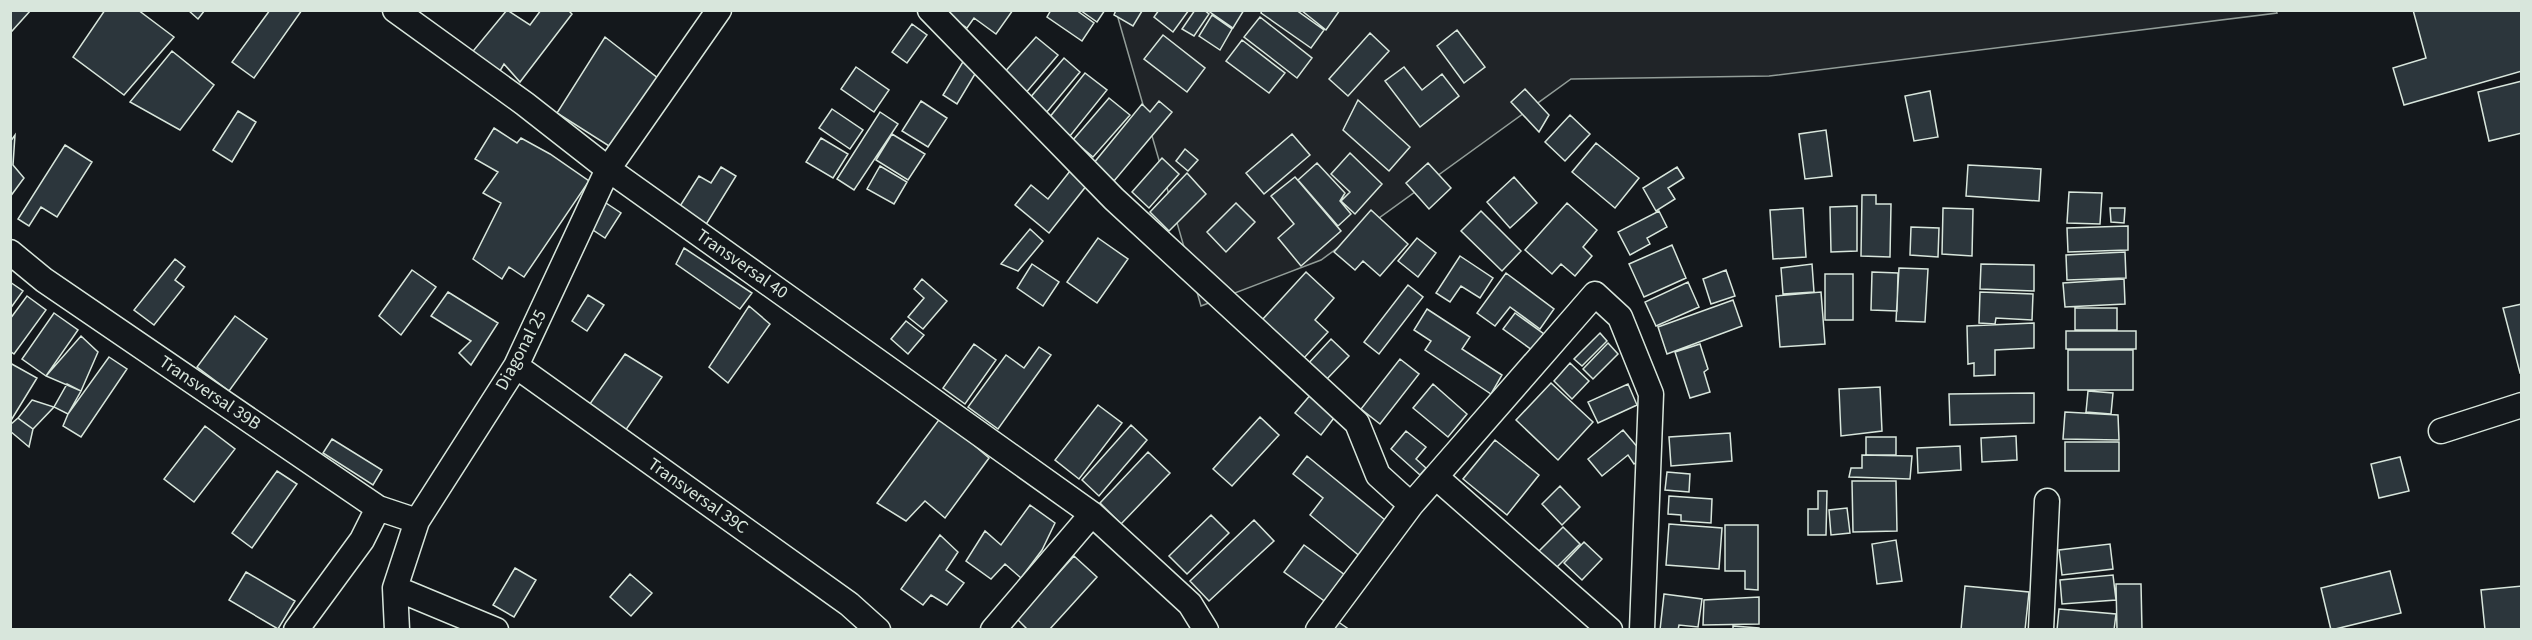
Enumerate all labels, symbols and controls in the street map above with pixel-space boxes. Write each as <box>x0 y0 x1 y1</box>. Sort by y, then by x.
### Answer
street label: Transversal 40 <box>691 223 793 305</box>
street label: Diagonal 25 <box>489 305 553 395</box>
street label: Transversal 39B <box>154 350 266 436</box>
street label: Transversal 39C <box>643 452 753 540</box>

